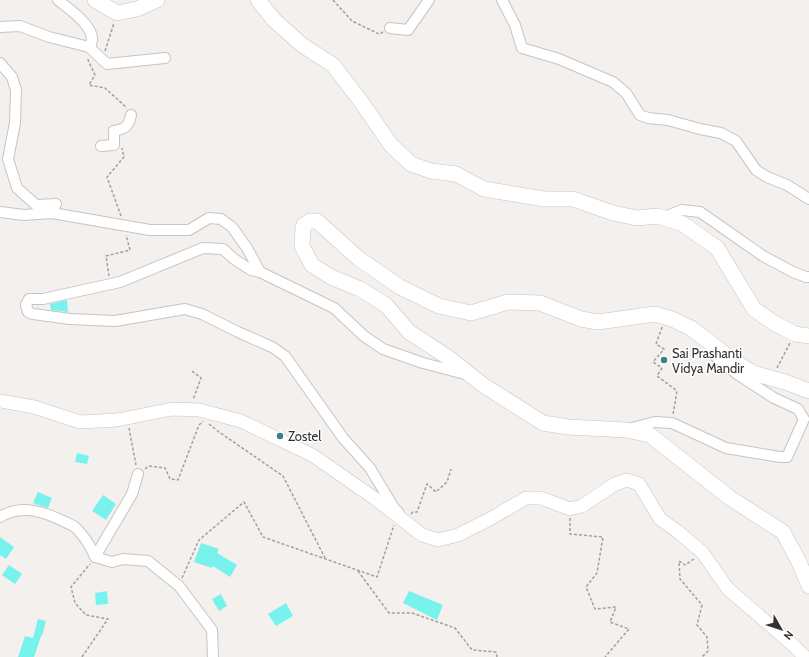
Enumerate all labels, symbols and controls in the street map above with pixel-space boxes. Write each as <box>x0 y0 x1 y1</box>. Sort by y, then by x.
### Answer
place label: Sai Prashanti Vidya Mandir <box>672 345 745 376</box>
marker: Sai Prashanti Vidya Mandir <box>659 355 669 365</box>
place label: Zostel <box>288 428 321 444</box>
marker: Zostel <box>275 431 285 441</box>
north arrow <box>761 609 801 649</box>
text: N <box>781 628 797 643</box>

